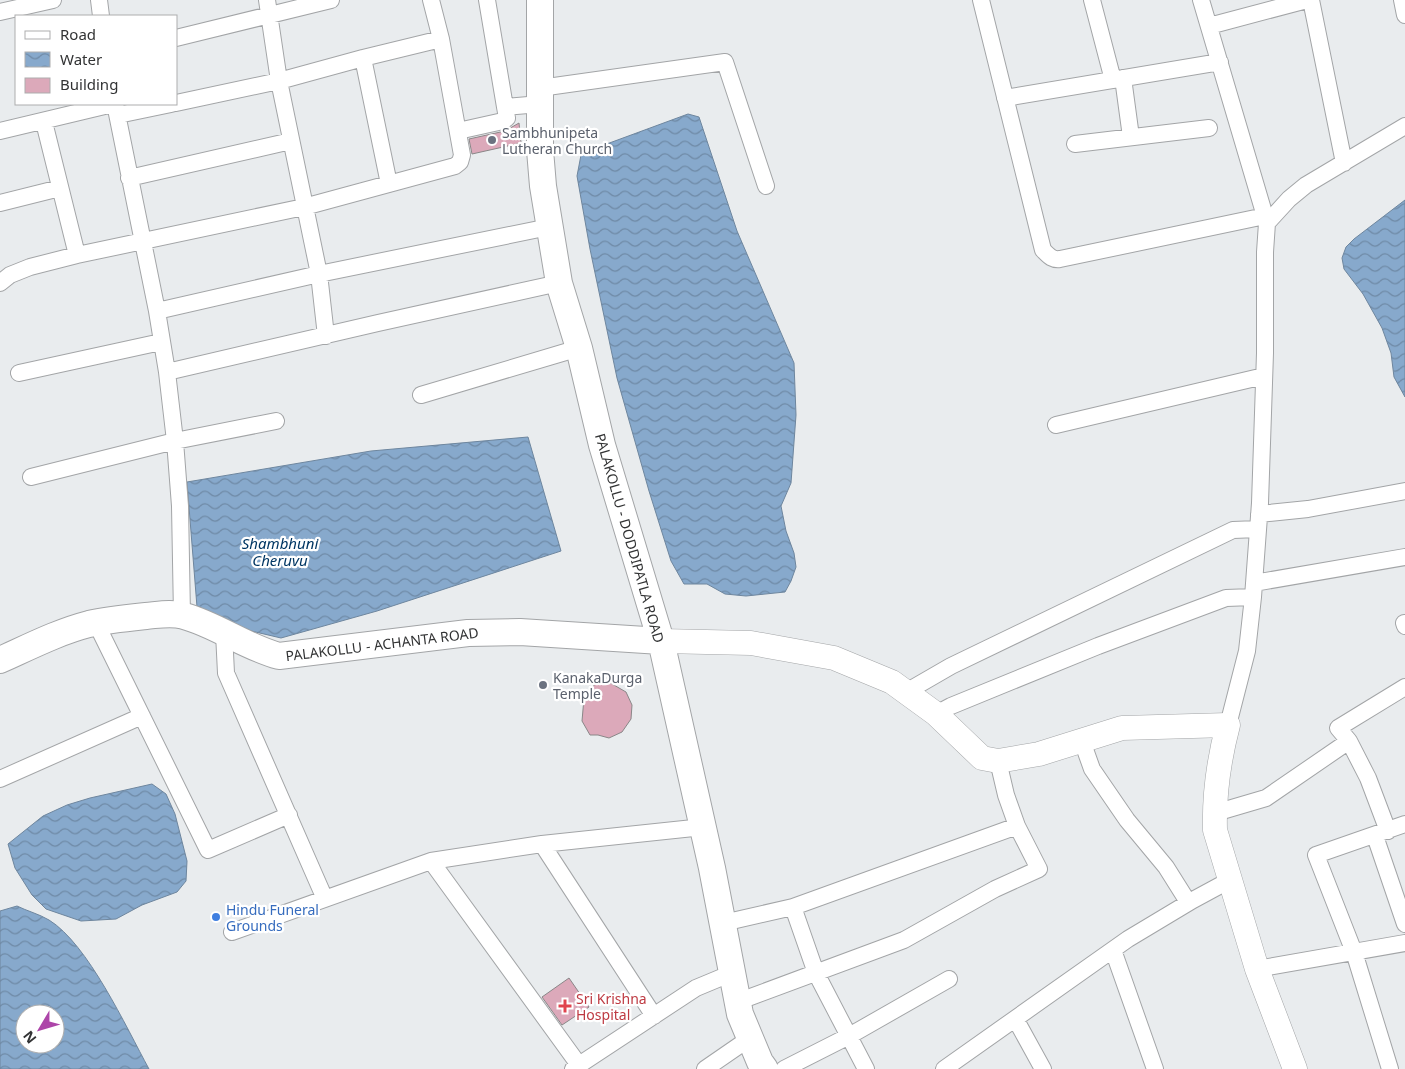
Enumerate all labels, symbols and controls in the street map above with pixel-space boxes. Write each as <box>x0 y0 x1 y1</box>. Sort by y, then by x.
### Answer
legend <box>15 15 178 105</box>
text: Road <box>60 24 96 44</box>
text: Water <box>60 49 102 69</box>
text: Building <box>60 74 118 94</box>
place label: Sambhunipeta Lutheran Church <box>502 123 612 158</box>
marker: Sambhunipeta Lutheran Church <box>486 134 498 146</box>
street label: PALAKOLLU - DODDIPATLA ROAD <box>591 431 669 645</box>
water label: Shambhuni Cheruvu <box>242 533 319 570</box>
street label: PALAKOLLU - ACHANTA ROAD <box>284 623 480 665</box>
place label: KanakaDurga Temple <box>553 668 642 703</box>
marker: KanakaDurga Temple <box>537 679 549 691</box>
place label: Hindu Funeral Grounds <box>226 900 319 935</box>
marker: Hindu Funeral Grounds <box>210 911 222 923</box>
place label: Sri Krishna Hospital <box>576 989 647 1024</box>
marker: Sri Krishna Hospital <box>558 999 572 1013</box>
north arrow <box>15 1004 65 1054</box>
text: N <box>18 1027 40 1048</box>

